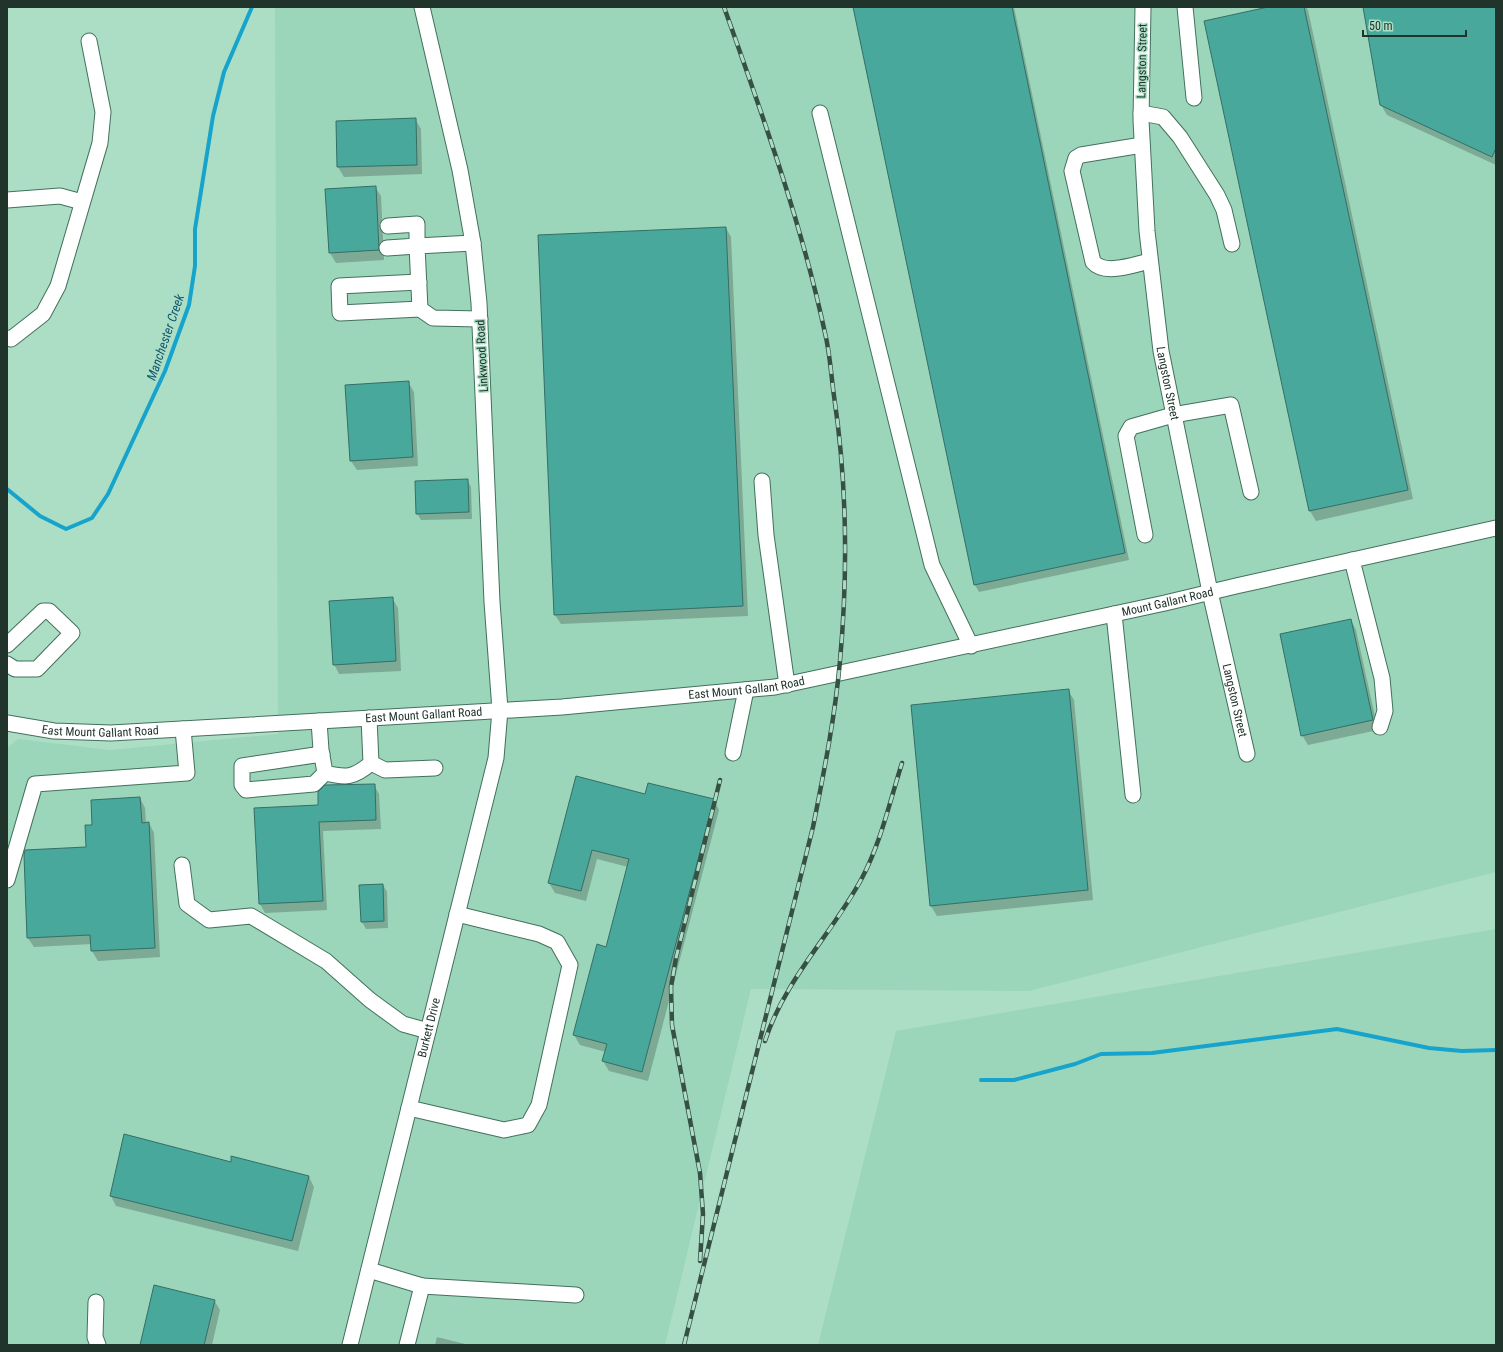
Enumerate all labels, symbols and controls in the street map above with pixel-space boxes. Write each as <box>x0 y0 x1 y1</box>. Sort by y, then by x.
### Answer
scale bar <box>1363 12 1466 38</box>
text: 50 m <box>1369 19 1393 33</box>
street label: Langston Street <box>1134 23 1150 99</box>
water label: Manchester Creek <box>144 292 187 382</box>
street label: Linkwood Road <box>473 319 491 392</box>
street label: Langston Street <box>1154 346 1182 422</box>
street label: Mount Gallant Road <box>1120 585 1215 619</box>
street label: Langston Street <box>1220 662 1250 739</box>
street label: East Mount Gallant Road <box>688 674 806 702</box>
street label: East Mount Gallant Road <box>365 705 483 725</box>
street label: East Mount Gallant Road <box>41 722 159 740</box>
street label: Burkett Drive <box>415 996 443 1059</box>

